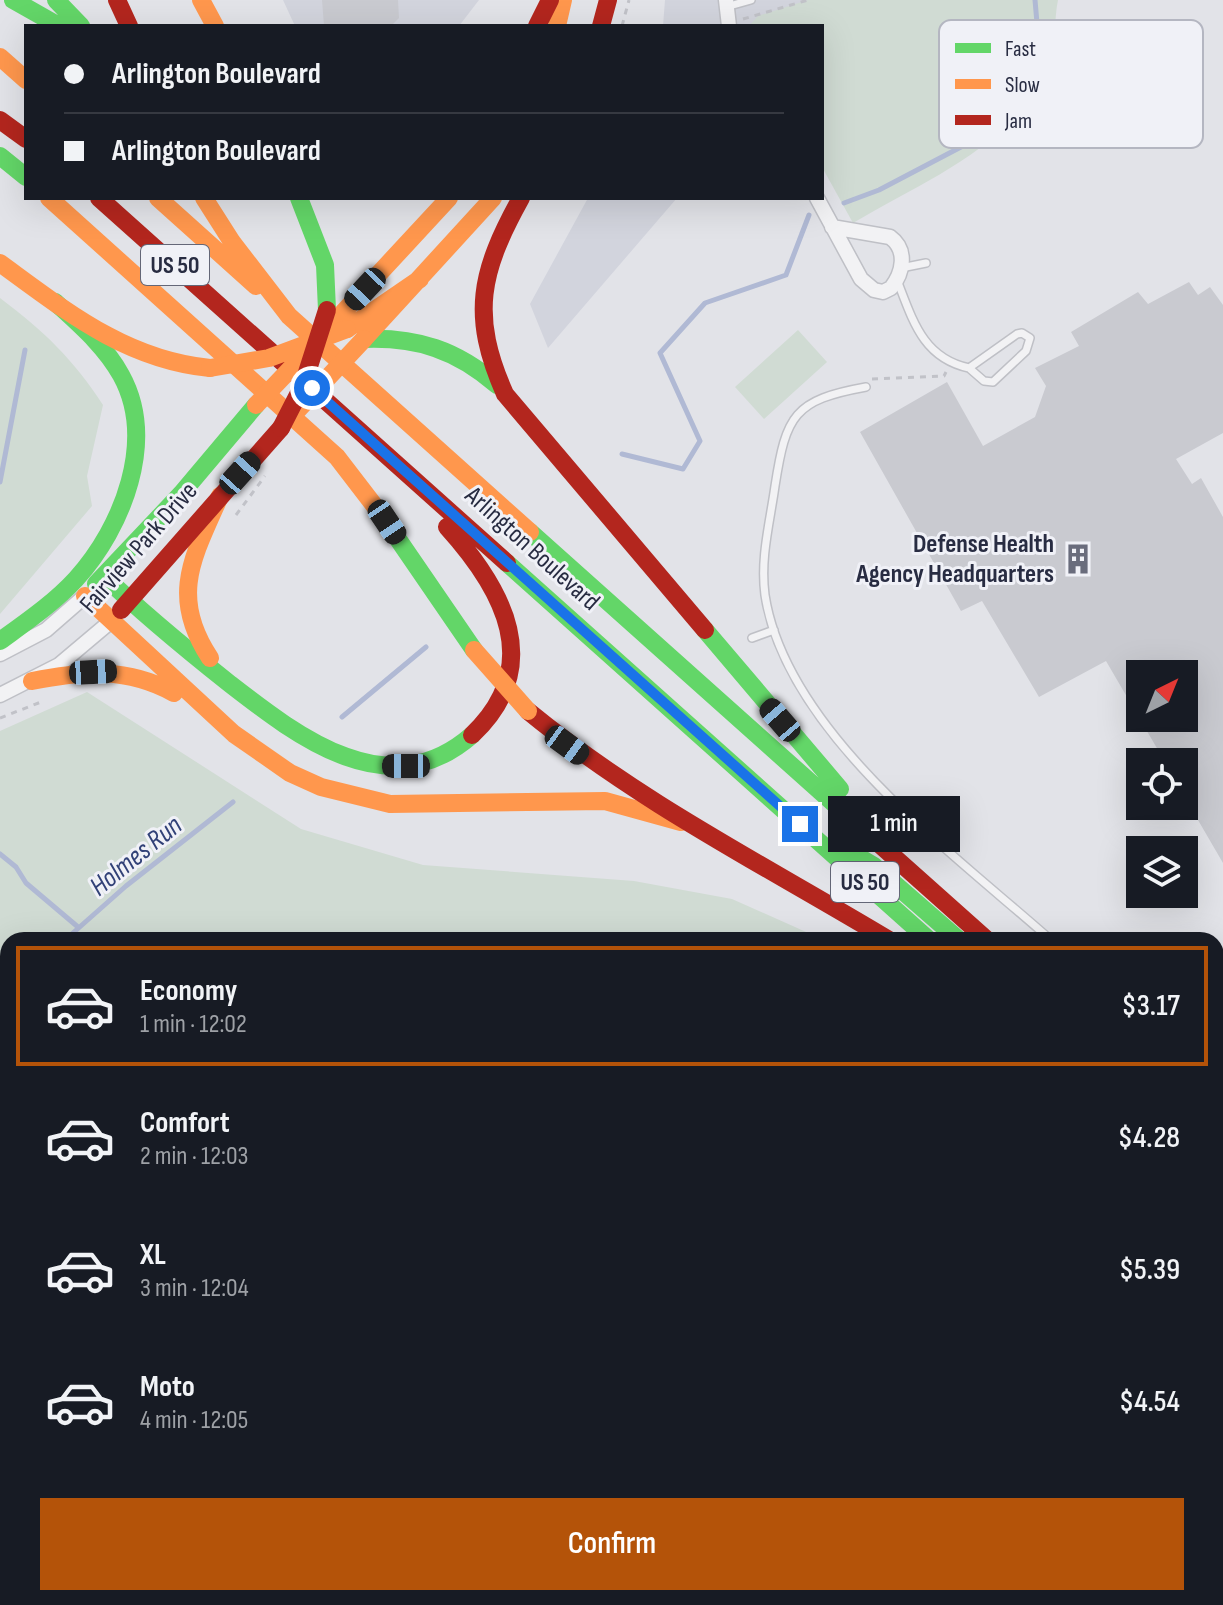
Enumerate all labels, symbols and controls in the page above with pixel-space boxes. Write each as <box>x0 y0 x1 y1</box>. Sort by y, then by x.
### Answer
legend <box>939 20 1203 148</box>
text: Fast <box>1005 36 1036 63</box>
text: Arlington Boulevard <box>112 56 321 92</box>
text: Slow <box>1005 72 1040 99</box>
text: Jam <box>1004 108 1032 135</box>
text: Arlington Boulevard <box>112 133 321 169</box>
road number: US 50 <box>141 245 209 285</box>
car <box>340 263 390 315</box>
route start <box>294 370 330 406</box>
car <box>215 447 265 499</box>
street label: Fairview Park Drive <box>74 476 204 620</box>
street label: Arlington Boulevard <box>458 480 606 618</box>
car <box>364 495 410 549</box>
place label: Defense Health Agency Headquarters <box>855 529 1054 590</box>
building icon: Defense Health Agency Headquarters <box>1061 542 1095 576</box>
car <box>68 659 118 685</box>
north arrow <box>1126 660 1198 732</box>
map controls <box>1126 660 1198 908</box>
car <box>755 694 805 746</box>
car <box>541 721 593 769</box>
button: locate <box>1126 748 1198 820</box>
car <box>382 754 430 778</box>
callout: 1 min <box>828 796 960 852</box>
route end <box>782 806 818 842</box>
text: 1 min <box>870 808 918 839</box>
water label: Holmes Run <box>83 809 189 903</box>
button: layers <box>1126 836 1198 908</box>
road number: US 50 <box>831 862 899 902</box>
icon: car <box>44 970 116 1042</box>
text: Economy <box>140 973 237 1009</box>
text: $3.17 <box>1121 988 1180 1024</box>
text: 1 min · 12:02 <box>140 1009 247 1040</box>
icon: car <box>44 1102 116 1174</box>
text: Comfort <box>140 1105 230 1141</box>
text: $4.28 <box>1118 1120 1180 1156</box>
text: 2 min · 12:03 <box>140 1141 248 1172</box>
icon: car <box>44 1234 116 1306</box>
text: XL <box>140 1237 166 1273</box>
text: $5.39 <box>1119 1252 1180 1288</box>
text: 3 min · 12:04 <box>140 1273 249 1304</box>
icon: car <box>44 1366 116 1438</box>
text: Moto <box>140 1369 195 1405</box>
text: $4.54 <box>1119 1384 1180 1420</box>
text: 4 min · 12:05 <box>140 1405 248 1436</box>
button: Confirm <box>40 1498 1184 1590</box>

